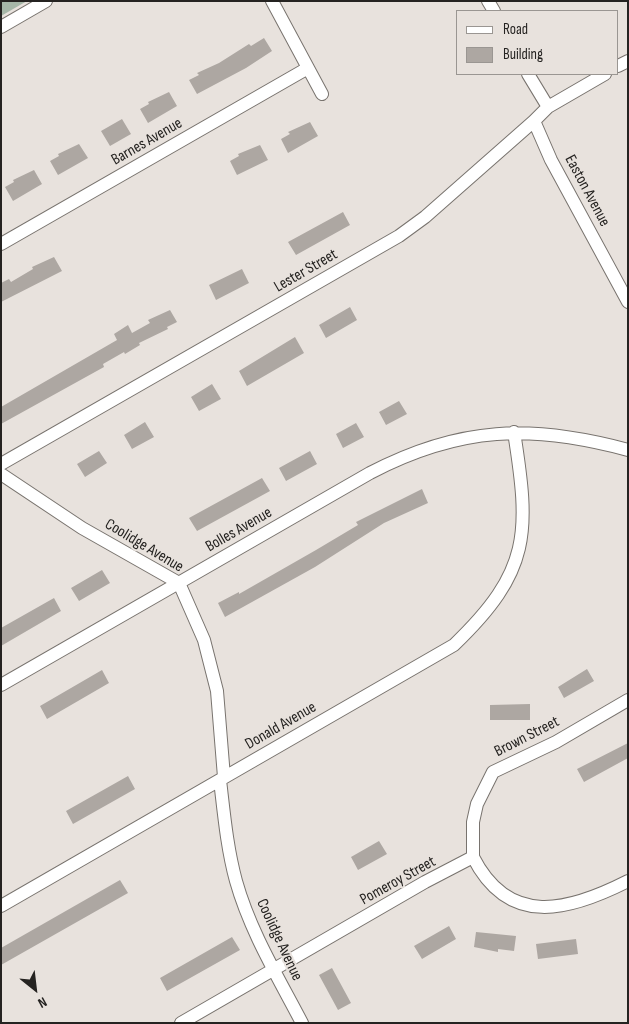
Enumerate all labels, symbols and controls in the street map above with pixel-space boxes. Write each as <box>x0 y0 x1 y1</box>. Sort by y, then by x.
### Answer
legend <box>456 10 619 75</box>
text: Road <box>503 20 528 39</box>
text: Building <box>503 45 543 64</box>
street label: Barnes Avenue <box>108 114 186 170</box>
street label: Easton Avenue <box>560 152 614 230</box>
street label: Lester Street <box>271 245 341 297</box>
street label: Bolles Avenue <box>202 503 276 557</box>
street label: Coolidge Avenue <box>101 515 187 577</box>
street label: Donald Avenue <box>242 698 320 754</box>
street label: Brown Street <box>491 713 563 761</box>
street label: Pomeroy Street <box>357 852 439 910</box>
street label: Coolidge Avenue <box>252 896 306 984</box>
north arrow <box>10 964 60 1014</box>
text: N <box>35 993 50 1012</box>

